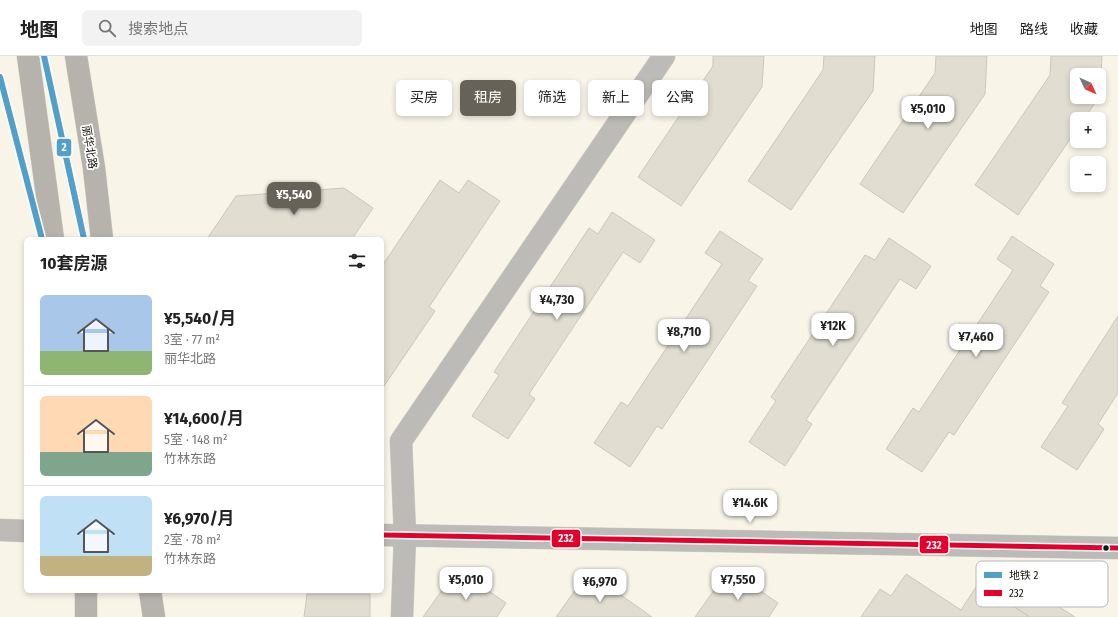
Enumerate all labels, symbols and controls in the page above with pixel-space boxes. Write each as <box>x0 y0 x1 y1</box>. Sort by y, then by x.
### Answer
search box <box>82 10 362 46</box>
icon: search <box>96 17 118 39</box>
text: 地图 <box>20 18 58 41</box>
text: 搜索地点 <box>128 20 188 38</box>
text: 地图 <box>970 21 998 38</box>
text: 路线 <box>1020 21 1048 38</box>
text: 收藏 <box>1070 21 1098 38</box>
north arrow <box>1070 68 1106 104</box>
map controls <box>1070 68 1106 192</box>
chip: 买房 <box>396 80 452 116</box>
chip: 租房 <box>460 80 516 116</box>
chip: 筛选 <box>524 80 580 116</box>
chip: 新上 <box>588 80 644 116</box>
chip: 公寓 <box>652 80 708 116</box>
pin: ¥5,010 <box>895 96 961 130</box>
text: ¥5,010 <box>910 101 946 116</box>
button: + <box>1070 112 1106 148</box>
street label: 丽华北路 <box>80 124 99 170</box>
line badge: 2 <box>56 138 72 157</box>
text: 2 <box>60 141 67 154</box>
button: − <box>1070 156 1106 192</box>
pin: ¥5,540 <box>261 182 327 216</box>
text: ¥5,540 <box>276 187 312 202</box>
icon: filters <box>346 250 368 272</box>
text: 10套房源 <box>40 253 107 274</box>
pin: ¥4,730 <box>524 287 590 321</box>
text: ¥4,730 <box>540 292 574 307</box>
text: ¥5,540/月 <box>164 308 236 329</box>
icon: home <box>72 311 120 359</box>
pin: ¥12K <box>809 313 857 347</box>
text: ¥12K <box>820 318 846 333</box>
pin: ¥8,710 <box>651 319 717 353</box>
text: ¥8,710 <box>667 324 701 339</box>
pin: ¥7,460 <box>943 324 1009 358</box>
text: ¥7,460 <box>958 329 994 344</box>
text: 3室 · 77 m² <box>164 332 220 347</box>
text: 丽华北路 <box>164 351 216 366</box>
text: ¥14,600/月 <box>164 408 244 429</box>
icon: home <box>72 412 120 460</box>
text: 5室 · 148 m² <box>164 432 227 447</box>
text: 竹林东路 <box>164 451 216 466</box>
pin: ¥14.6K <box>717 490 783 524</box>
text: ¥14.6K <box>732 495 768 510</box>
text: ¥6,970/月 <box>164 508 235 529</box>
icon: home <box>72 512 120 560</box>
line badge: 232 <box>551 529 581 548</box>
text: 2室 · 78 m² <box>164 532 221 547</box>
text: 232 <box>557 532 574 545</box>
line badge: 232 <box>919 535 949 554</box>
text: 232 <box>925 539 942 552</box>
unlabelled marker <box>1101 543 1111 553</box>
text: 竹林东路 <box>164 551 216 566</box>
legend <box>976 561 1108 607</box>
pin: ¥5,010 <box>433 567 499 601</box>
pin: ¥7,550 <box>705 567 771 601</box>
pin: ¥6,970 <box>567 569 633 603</box>
text: 地铁 2 <box>1009 569 1039 582</box>
text: ¥5,010 <box>448 572 484 587</box>
text: ¥7,550 <box>720 572 756 587</box>
text: ¥6,970 <box>583 574 617 589</box>
text: 232 <box>1009 587 1024 600</box>

